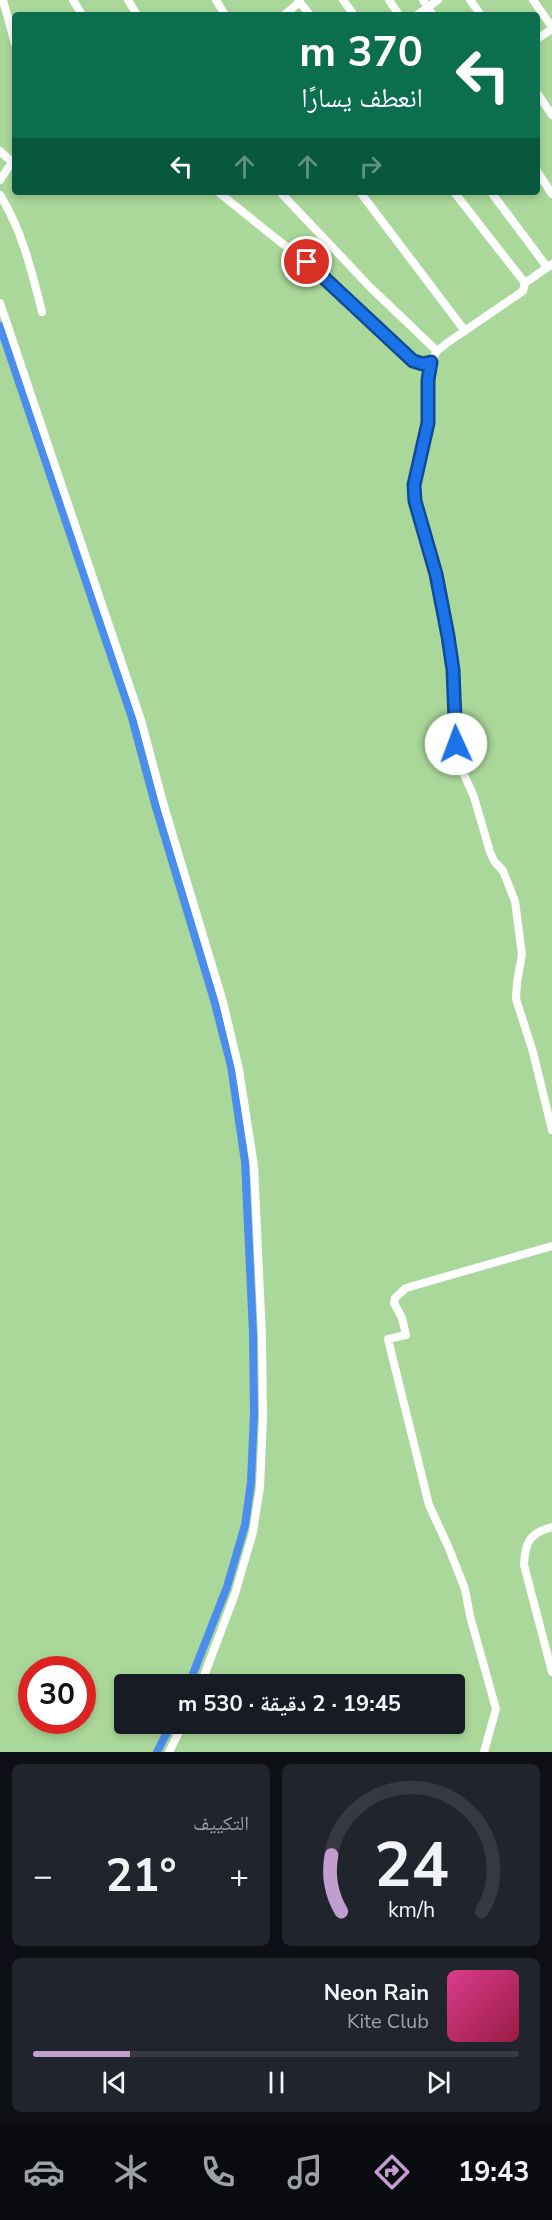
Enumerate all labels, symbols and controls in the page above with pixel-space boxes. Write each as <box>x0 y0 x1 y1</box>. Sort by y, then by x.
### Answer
text: 370 m <box>299 24 423 81</box>
icon: left <box>444 36 522 114</box>
text: انعطف يسارًا <box>301 80 423 117</box>
icon: left <box>165 150 198 183</box>
icon: ahead <box>228 150 261 183</box>
icon: ahead <box>291 150 324 183</box>
icon: right <box>354 150 387 183</box>
pin <box>281 236 332 287</box>
icon: arrive <box>290 245 323 278</box>
position arrow <box>424 712 488 776</box>
speed limit sign: 30 <box>18 1656 96 1734</box>
text: 19:45 · 2 دقيقة · 530 m <box>178 1689 401 1719</box>
text: التكييف <box>193 1810 249 1837</box>
text: 24 <box>374 1823 448 1908</box>
text: 21° <box>105 1846 177 1907</box>
text: − <box>33 1854 53 1899</box>
text: + <box>229 1854 249 1899</box>
text: km/h <box>387 1895 435 1925</box>
text: Neon Rain <box>324 1978 429 2008</box>
text: Kite Club <box>347 2008 429 2035</box>
icon: previous <box>98 2066 131 2099</box>
icon: pause <box>260 2066 293 2099</box>
icon: next <box>422 2066 455 2099</box>
icon: car <box>23 2151 65 2193</box>
icon: climate <box>110 2151 152 2193</box>
icon: phone <box>197 2151 239 2193</box>
icon: music <box>284 2151 326 2193</box>
icon: directions <box>371 2151 413 2193</box>
text: 19:43 <box>458 2154 529 2191</box>

